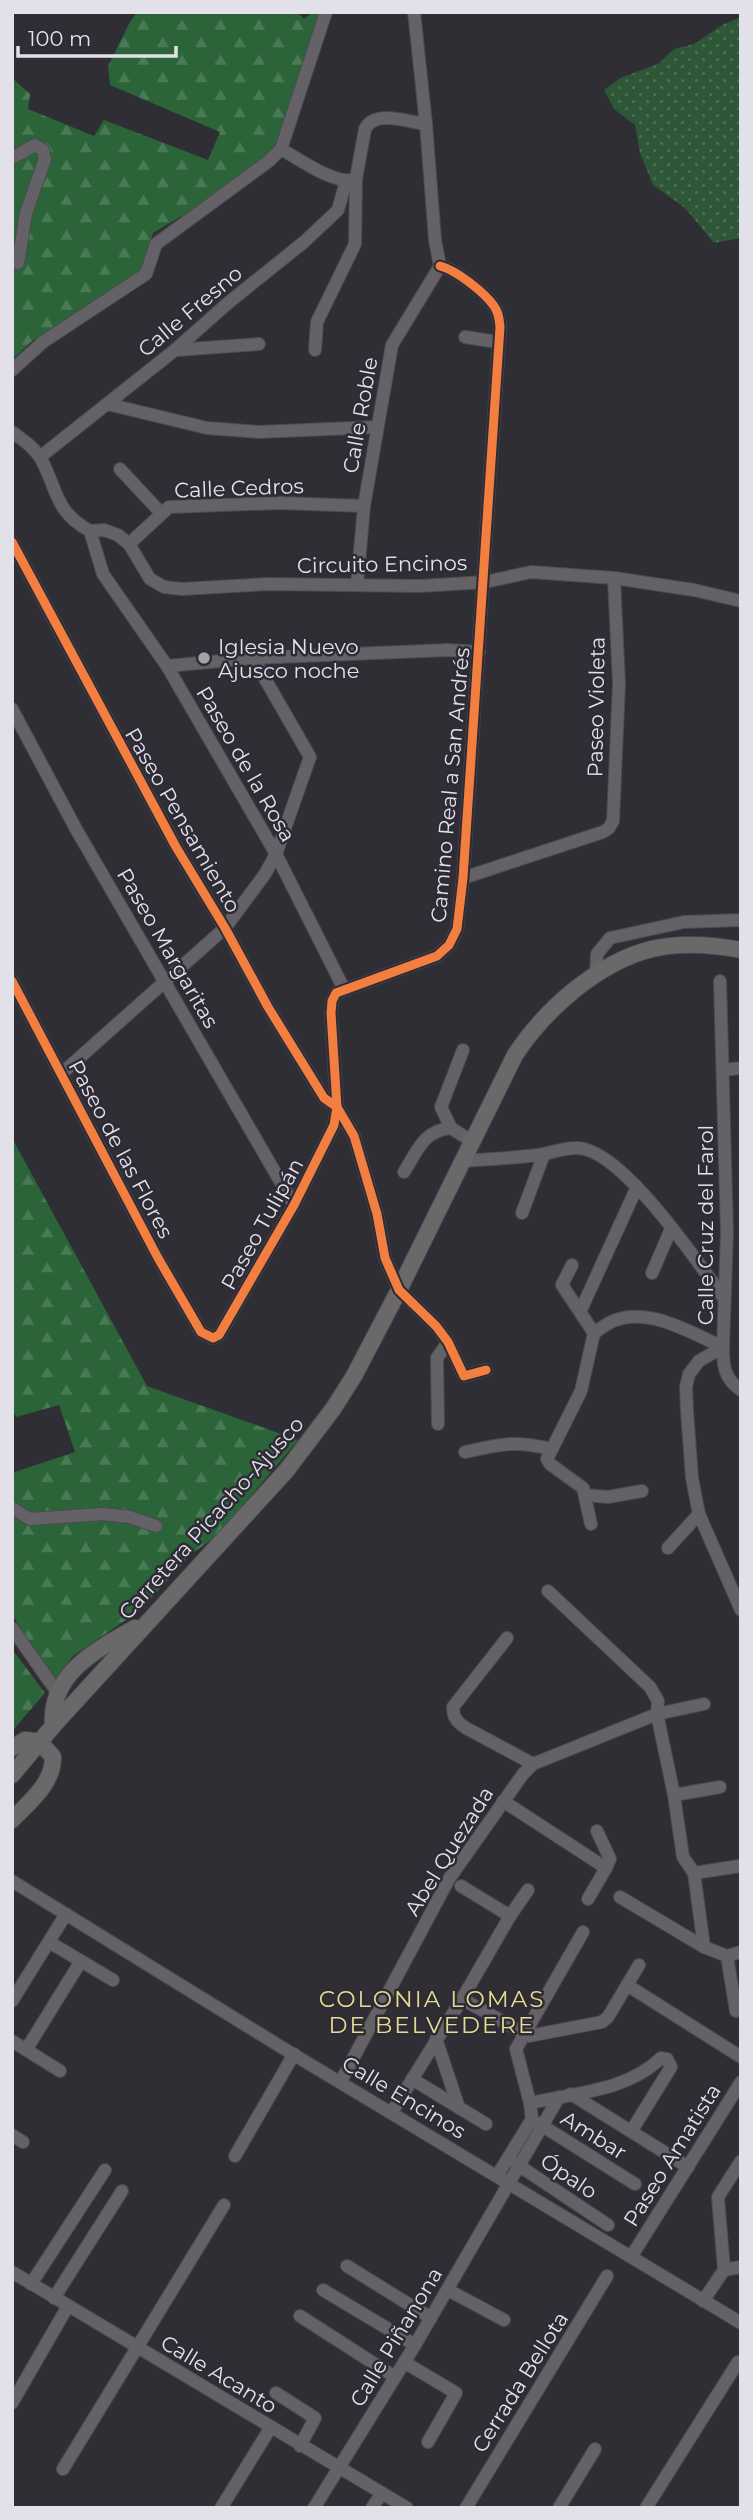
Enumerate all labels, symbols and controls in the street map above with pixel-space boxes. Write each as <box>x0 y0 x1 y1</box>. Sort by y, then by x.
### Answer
scale bar <box>18 14 175 58</box>
text: 100 m <box>28 26 91 51</box>
street label: Calle Fresno <box>133 260 247 362</box>
street label: Calle Roble <box>337 355 383 475</box>
street label: Calle Cedros <box>174 473 304 503</box>
street label: Circuito Encinos <box>297 550 467 578</box>
place label: Iglesia Nuevo Ajusco noche <box>218 634 359 683</box>
street label: Paseo Violeta <box>582 636 610 778</box>
street label: Camino Real a San Andrés <box>425 646 475 924</box>
marker: Iglesia Nuevo Ajusco noche <box>196 650 212 666</box>
street label: Paseo de la Rosa <box>191 682 301 846</box>
street label: Paseo Pensamiento <box>120 723 246 917</box>
street label: Paseo Margaritas <box>112 864 224 1032</box>
street label: Paseo de las Flores <box>63 1056 179 1242</box>
street label: Calle Cruz del Farol <box>693 1125 718 1325</box>
street label: Paseo Tulipán <box>216 1154 308 1294</box>
street label: Carretera Picacho-Ajusco <box>113 1411 309 1625</box>
street label: Abel Quezada <box>399 1782 499 1920</box>
district label: COLONIA LOMAS DE BELVEDERE <box>319 1985 545 2039</box>
street label: Calle Encinos <box>338 2050 470 2144</box>
street label: Paseo Amatista <box>618 2079 726 2231</box>
street label: Ambar <box>557 2105 631 2165</box>
street label: Ópalo <box>536 2148 602 2204</box>
street label: Calle Piñanona <box>345 2263 447 2411</box>
street label: Cerrada Bellota <box>467 2307 573 2457</box>
street label: Calle Acanto <box>156 2329 282 2419</box>

